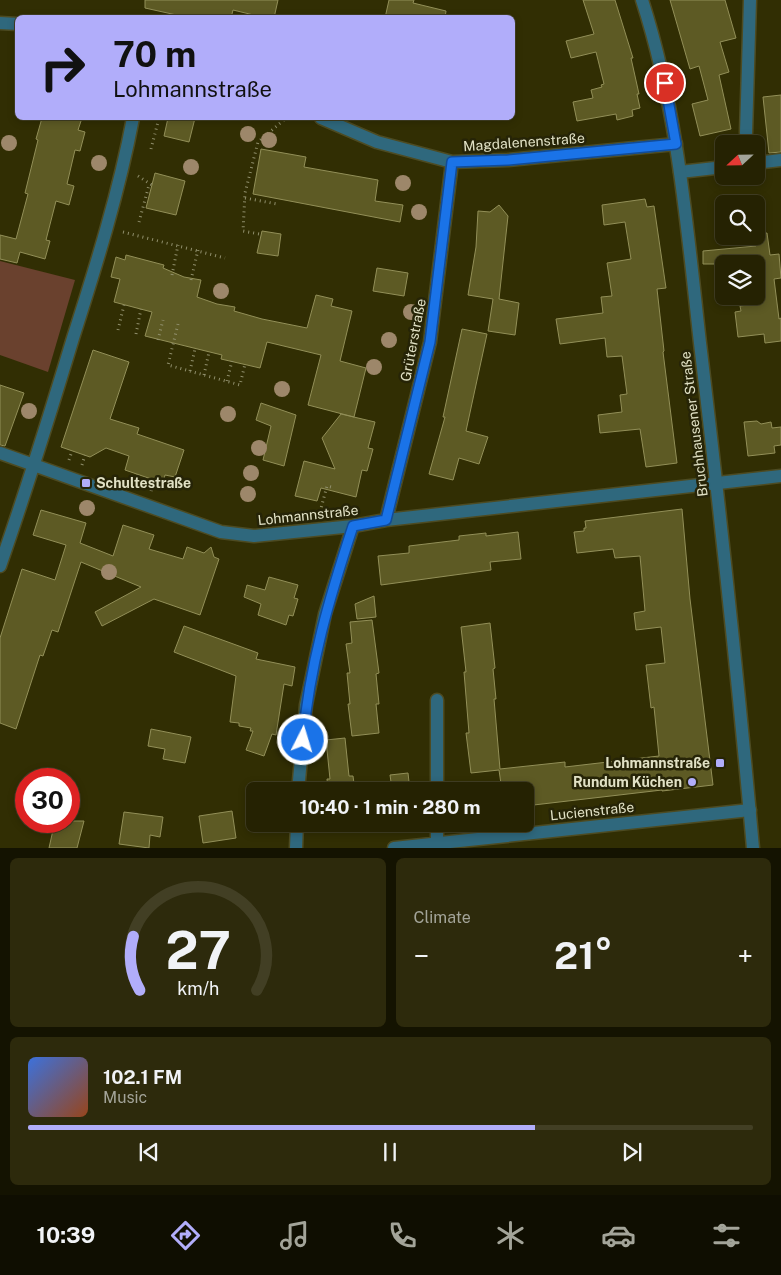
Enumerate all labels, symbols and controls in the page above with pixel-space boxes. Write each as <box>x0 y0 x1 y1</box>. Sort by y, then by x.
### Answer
text: 70 m <box>113 34 196 75</box>
icon: right <box>30 35 95 100</box>
pin <box>644 62 686 104</box>
icon: arrive <box>651 69 679 97</box>
text: Lohmannstraße <box>113 76 272 102</box>
street label: Magdalenenstraße <box>463 130 585 154</box>
north arrow <box>715 135 765 185</box>
map controls <box>715 135 765 305</box>
button: search <box>715 195 765 245</box>
button: layers <box>715 255 765 305</box>
street label: Grüterstraße <box>397 297 429 383</box>
street label: Bruchhausener Straße <box>677 350 711 497</box>
place label: Schultestraße <box>96 475 191 491</box>
marker: Schultestraße <box>80 477 92 489</box>
street label: Lohmannstraße <box>257 502 359 528</box>
position arrow <box>276 713 328 765</box>
place label: Lohmannstraße <box>605 755 710 771</box>
marker: Lohmannstraße <box>714 757 726 769</box>
speed limit sign: 30 <box>15 768 80 833</box>
place label: Rundum Küchen <box>573 774 682 790</box>
marker: Rundum Küchen <box>686 776 698 788</box>
text: 10:40 · 1 min · 280 m <box>299 796 481 818</box>
street label: Lucienstraße <box>549 799 635 823</box>
text: Climate <box>414 908 471 927</box>
text: 27 <box>165 920 231 981</box>
text: 21° <box>554 933 612 978</box>
text: − <box>414 939 429 972</box>
text: + <box>737 939 753 972</box>
text: km/h <box>177 978 219 999</box>
text: 102.1 FM <box>103 1066 182 1088</box>
text: Music <box>103 1088 147 1107</box>
icon: previous <box>135 1138 163 1166</box>
icon: pause <box>376 1138 404 1166</box>
icon: next <box>618 1138 646 1166</box>
icon: directions <box>168 1218 203 1253</box>
icon: music <box>277 1218 312 1253</box>
icon: phone <box>385 1218 420 1253</box>
icon: climate <box>493 1218 528 1253</box>
icon: car <box>601 1218 636 1253</box>
icon: filters <box>709 1218 744 1253</box>
text: 10:39 <box>37 1222 95 1248</box>

